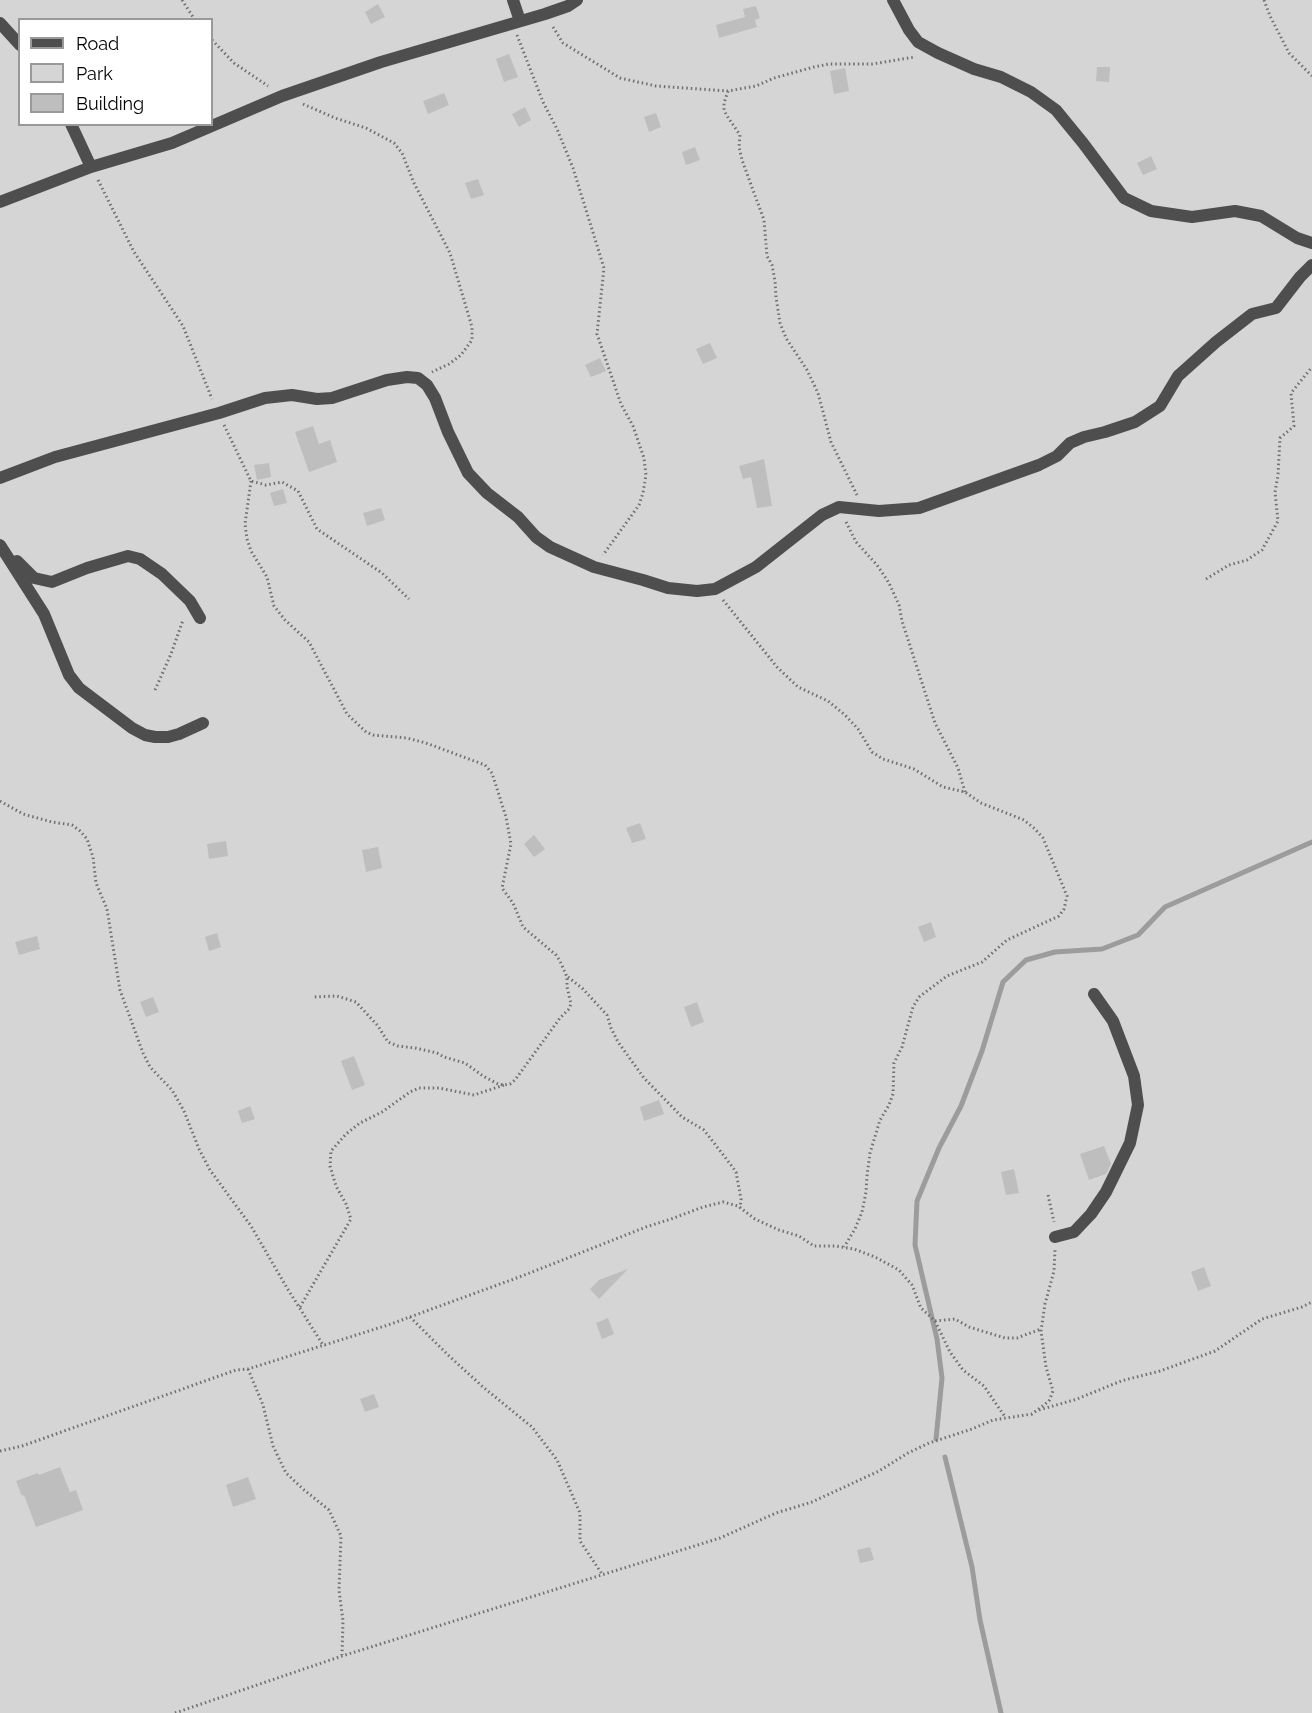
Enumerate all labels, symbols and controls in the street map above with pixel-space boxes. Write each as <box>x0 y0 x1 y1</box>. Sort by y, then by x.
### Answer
legend <box>18 18 213 126</box>
text: Road <box>76 33 119 54</box>
text: Park <box>76 63 113 84</box>
text: Building <box>76 93 144 114</box>

